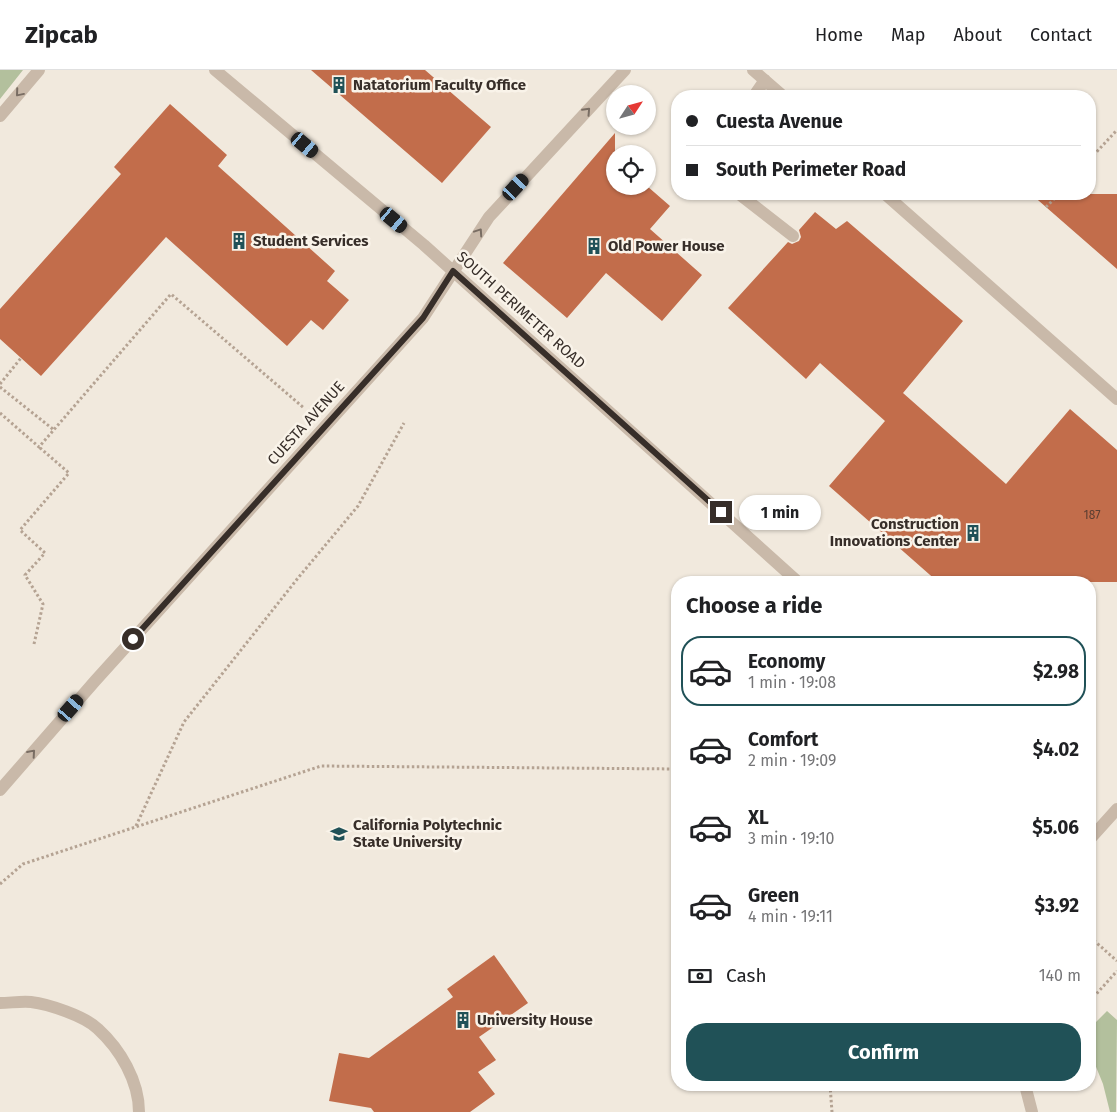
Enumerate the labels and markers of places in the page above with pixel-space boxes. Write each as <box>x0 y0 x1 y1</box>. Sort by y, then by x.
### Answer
building icon: Natatorium Faculty Office <box>329 75 349 95</box>
place label: Natatorium Faculty Office <box>353 76 526 94</box>
building icon: Student Services <box>229 231 249 251</box>
place label: Student Services <box>253 232 368 250</box>
building icon: Old Power House <box>584 236 604 256</box>
place label: Old Power House <box>608 237 725 255</box>
place label: Construction Innovations Center <box>830 515 960 550</box>
building icon: Construction Innovations Center <box>963 523 983 543</box>
place label: California Polytechnic State University <box>353 816 503 851</box>
school or university icon: California Polytechnic State University <box>329 824 349 844</box>
building icon: University House <box>453 1010 473 1030</box>
place label: University House <box>477 1011 593 1029</box>

